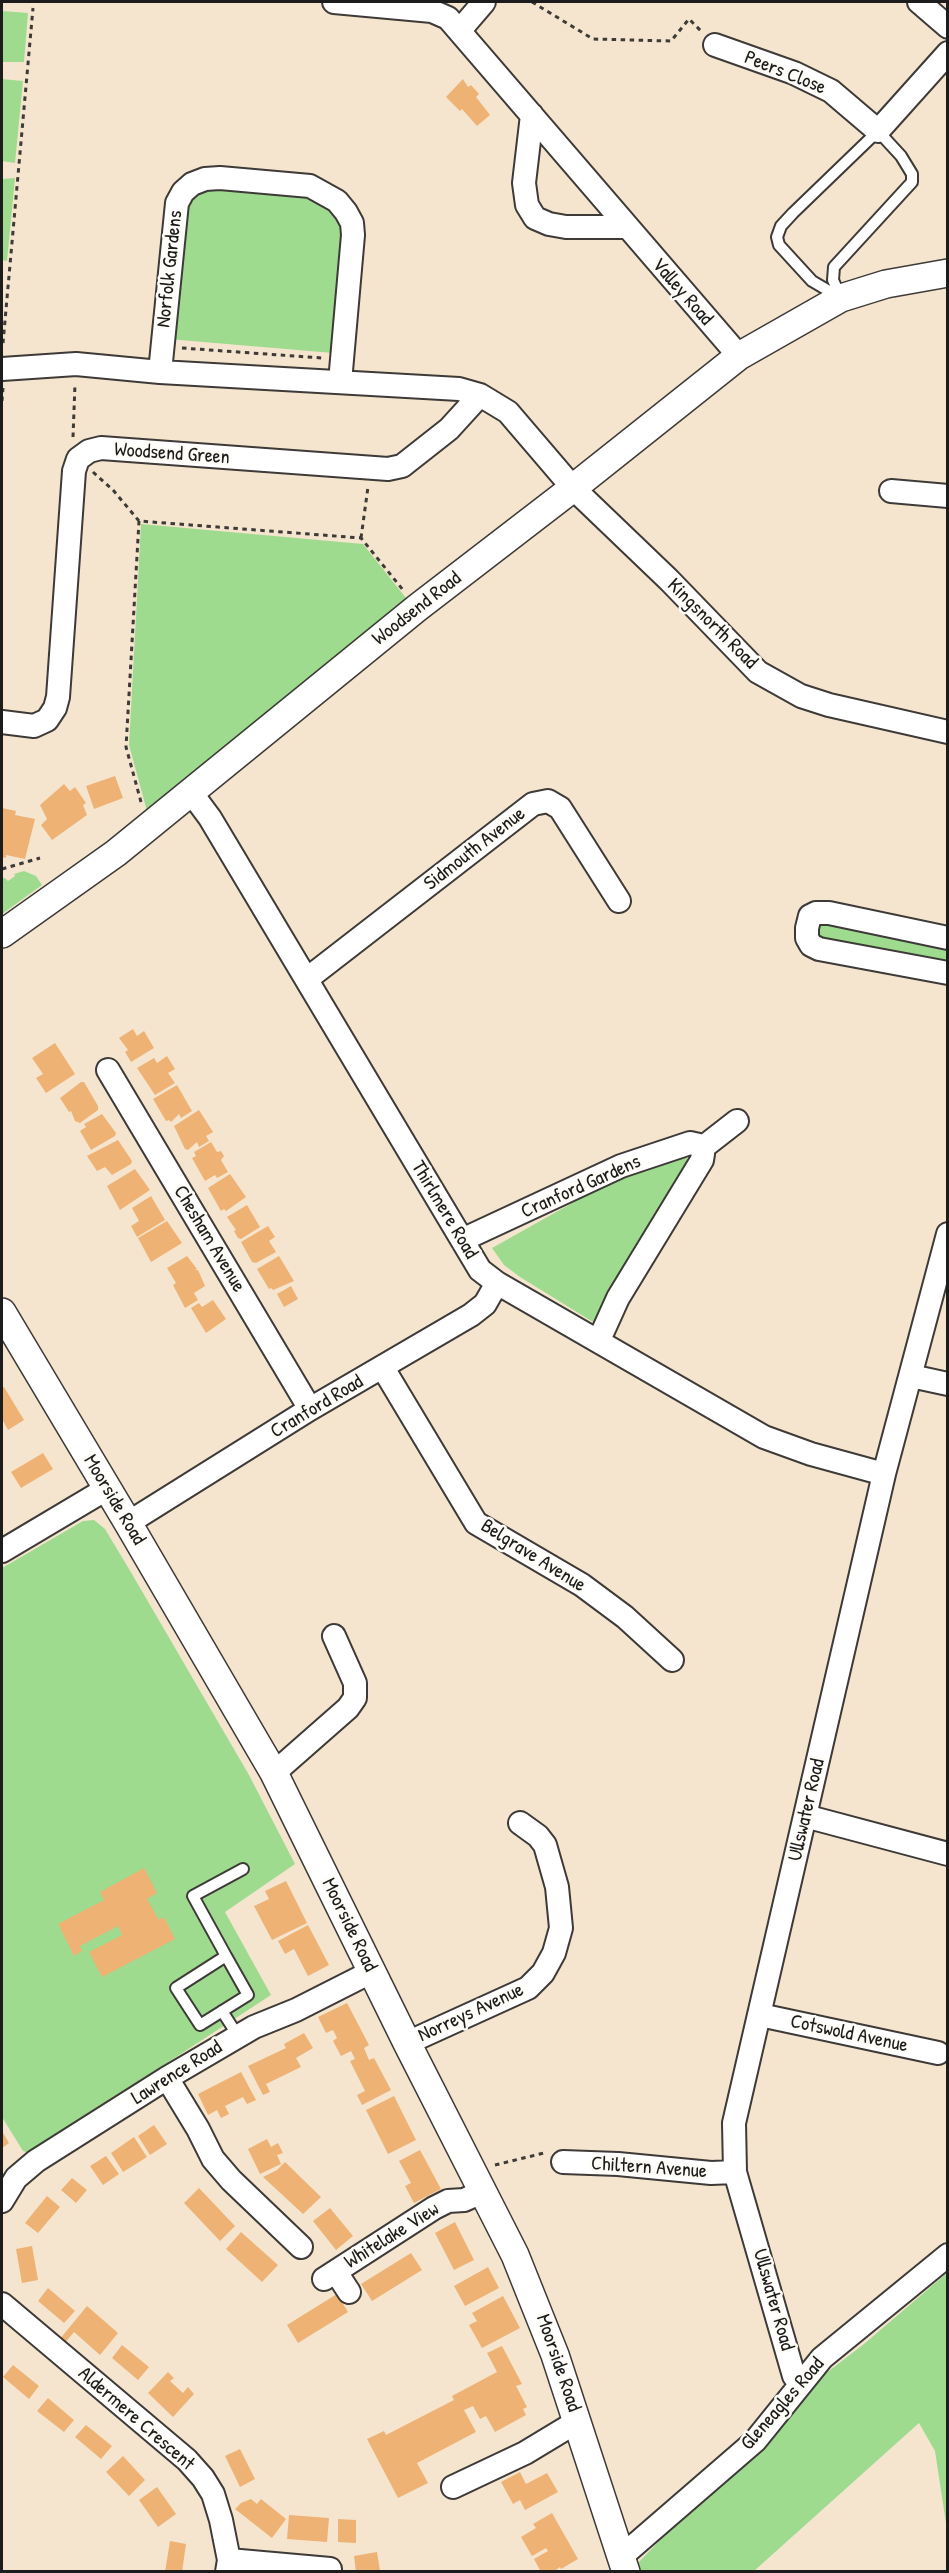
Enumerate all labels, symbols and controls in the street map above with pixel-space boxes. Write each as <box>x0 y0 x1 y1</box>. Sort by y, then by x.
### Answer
street label: Peers Close <box>741 46 829 100</box>
street label: Norfolk Gardens <box>152 209 188 329</box>
street label: Valley Road <box>646 253 718 331</box>
street label: Woodsend Green <box>114 438 230 470</box>
street label: Woodsend Road <box>368 567 466 651</box>
street label: Kingsnorth Road <box>662 574 762 674</box>
street label: Sidmouth Avenue <box>420 802 530 896</box>
street label: Cranford Gardens <box>517 1150 645 1224</box>
street label: Thirlmere Road <box>405 1157 483 1263</box>
street label: Chesham Avenue <box>168 1181 250 1297</box>
street label: Cranford Road <box>266 1370 368 1444</box>
street label: Moorside Road <box>78 1451 150 1549</box>
street label: Belgrave Avenue <box>476 1514 590 1598</box>
street label: Ullswater Road <box>784 1756 830 1864</box>
street label: Moorside Road <box>316 1874 382 1976</box>
street label: Norreys Avenue <box>414 1978 528 2048</box>
street label: Cotswold Avenue <box>788 2010 910 2058</box>
street label: Lawrence Road <box>127 2036 227 2110</box>
street label: Chiltern Avenue <box>590 2152 708 2184</box>
street label: Whitelake View <box>340 2197 444 2275</box>
street label: Ullswater Road <box>747 2247 799 2353</box>
street label: Moorside Road <box>530 2311 586 2415</box>
street label: Gleneagles Road <box>736 2353 830 2455</box>
street label: Aldermere Crescent <box>73 2362 199 2476</box>

